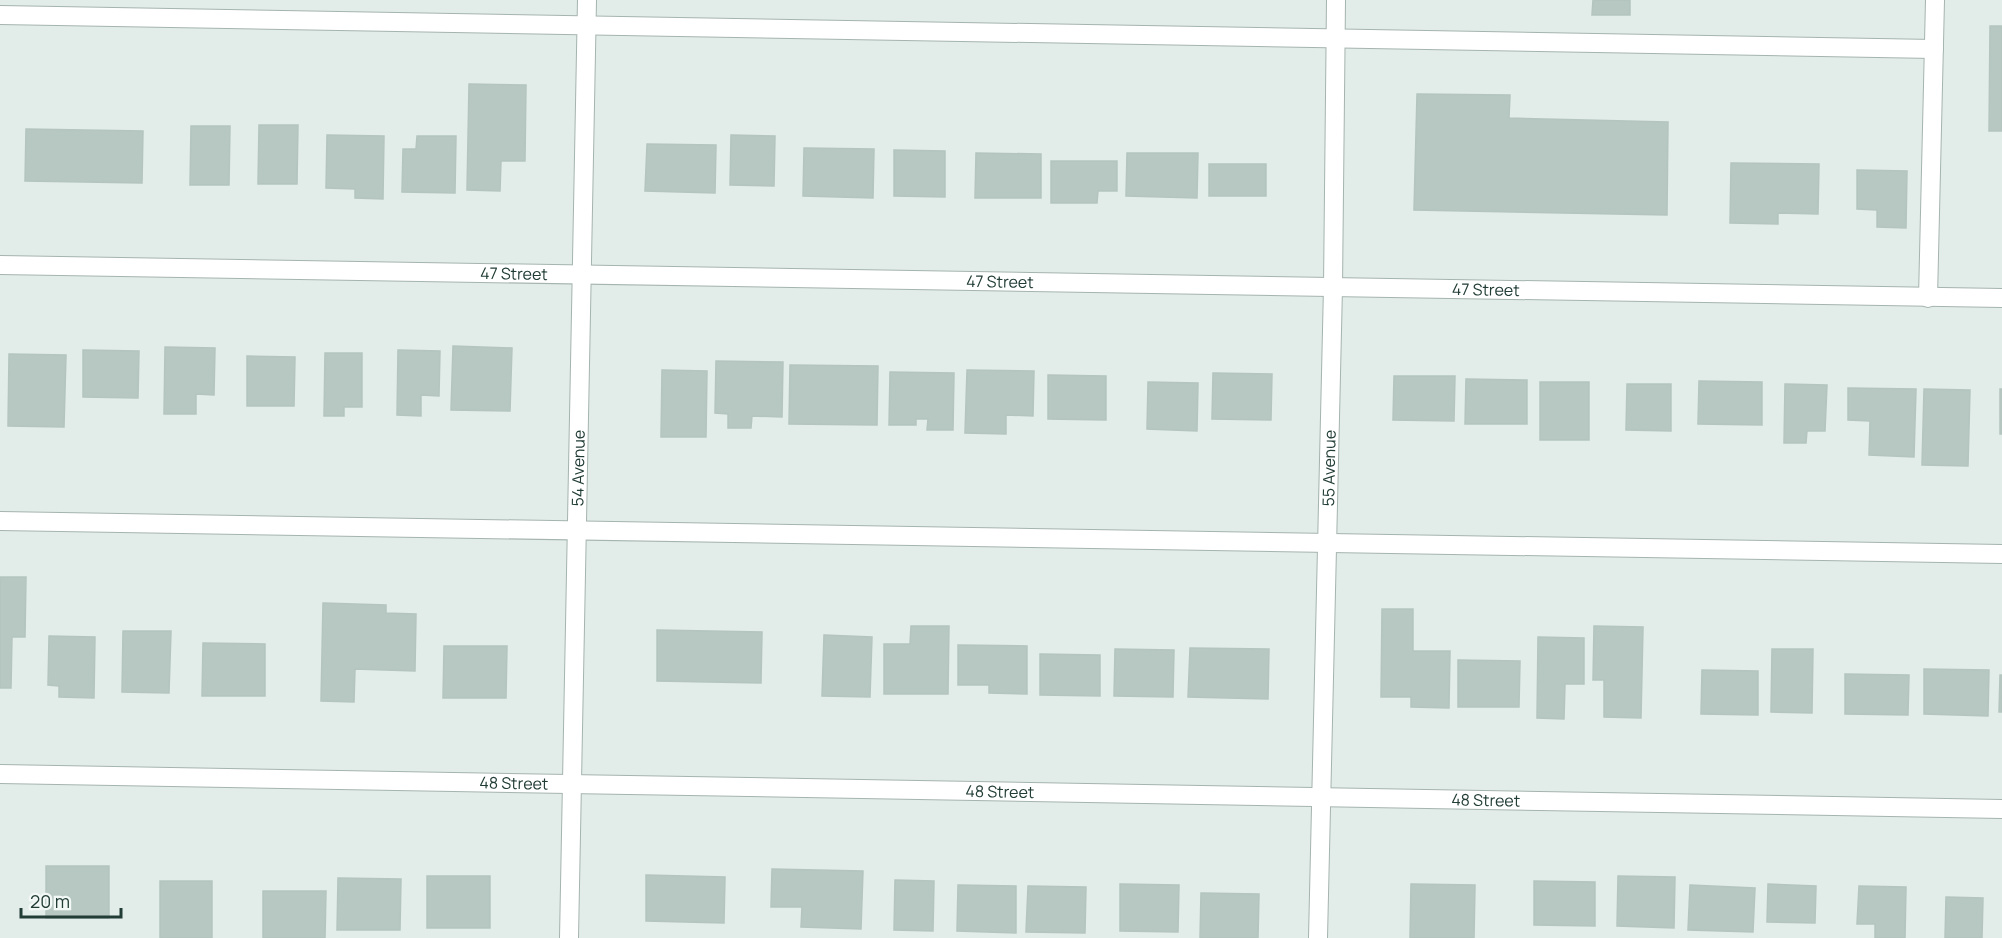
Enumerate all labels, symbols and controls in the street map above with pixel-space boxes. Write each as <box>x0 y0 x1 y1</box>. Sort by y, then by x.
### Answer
street label: 47 Street <box>480 262 548 285</box>
street label: 47 Street <box>966 270 1034 293</box>
street label: 47 Street <box>1452 278 1520 301</box>
street label: 54 Avenue <box>566 430 590 507</box>
street label: 55 Avenue <box>1317 430 1341 507</box>
street label: 48 Street <box>479 771 549 795</box>
street label: 48 Street <box>965 780 1035 803</box>
street label: 48 Street <box>1451 788 1520 812</box>
scale bar <box>21 881 122 919</box>
text: 20 m <box>30 889 70 913</box>

